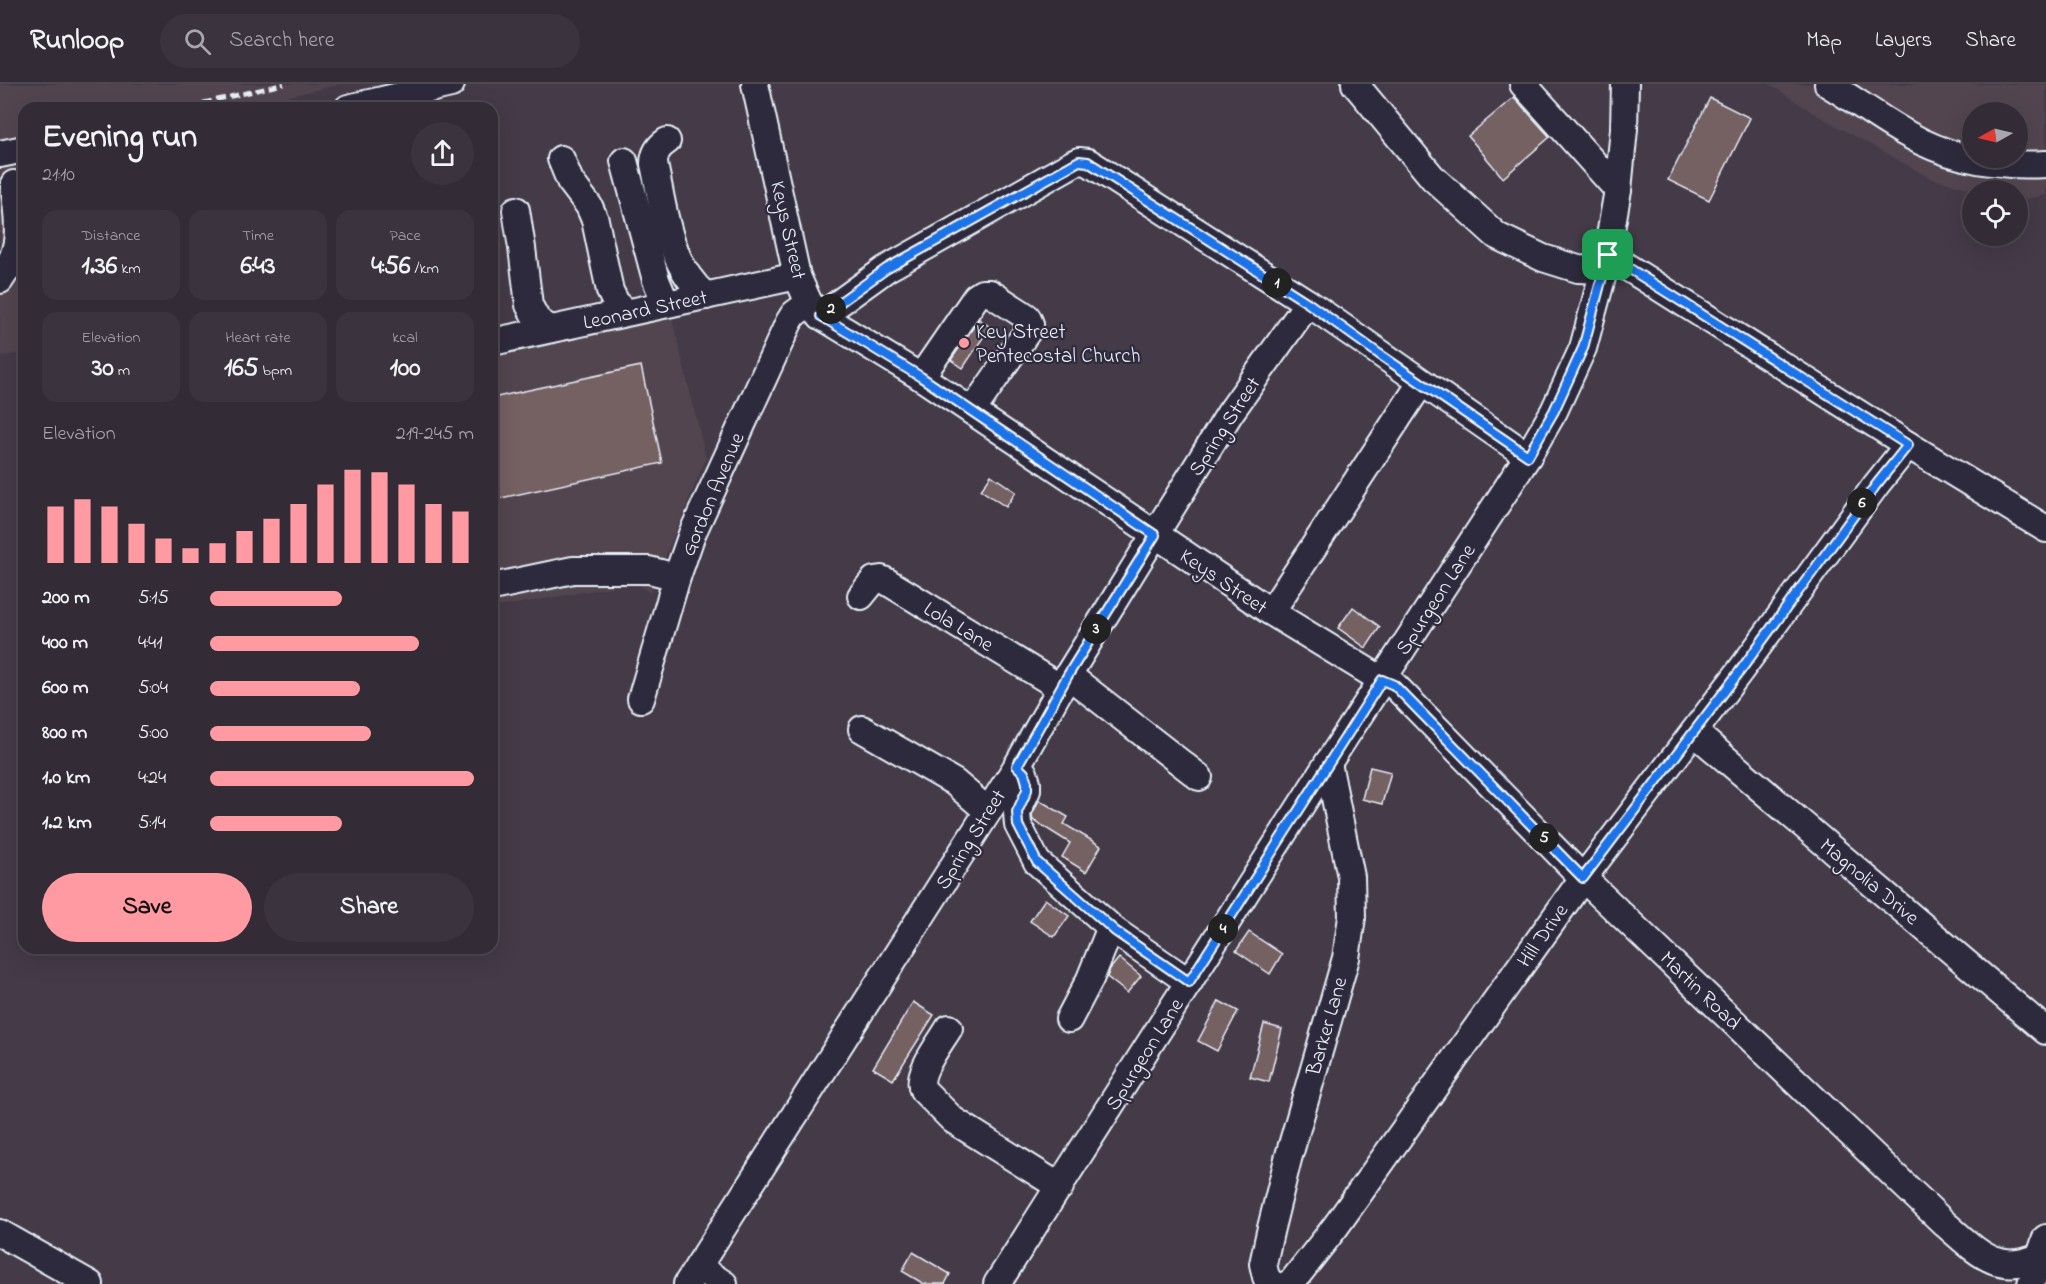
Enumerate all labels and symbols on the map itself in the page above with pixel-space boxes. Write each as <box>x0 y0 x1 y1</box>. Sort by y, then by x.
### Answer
north arrow <box>1962 102 2028 168</box>
street label: Keys Street <box>759 178 813 283</box>
pin <box>1582 229 1633 280</box>
pin: 1 <box>1262 268 1292 298</box>
street label: Leonard Street <box>581 283 710 339</box>
pin: 2 <box>816 294 846 324</box>
place label: Key Street Pentecostal Church <box>976 318 1141 372</box>
marker: Key Street Pentecostal Church <box>957 336 971 350</box>
street label: Spring Street <box>1182 371 1271 484</box>
street label: Gordon Avenue <box>674 428 754 561</box>
pin: 6 <box>1847 488 1877 518</box>
street label: Spurgeon Lane <box>1389 538 1486 663</box>
street label: Keys Street <box>1172 542 1273 625</box>
street label: Lola Lane <box>917 595 999 661</box>
pin: 3 <box>1081 614 1111 644</box>
street label: Spring Street <box>929 784 1016 897</box>
pin: 5 <box>1529 823 1559 853</box>
street label: Magnolia Drive <box>1811 832 1926 935</box>
street label: Hill Drive <box>1511 898 1577 974</box>
pin: 4 <box>1208 914 1238 944</box>
street label: Martin Road <box>1652 945 1747 1038</box>
street label: Barker Lane <box>1299 973 1356 1080</box>
street label: Spurgeon Lane <box>1099 993 1194 1118</box>

